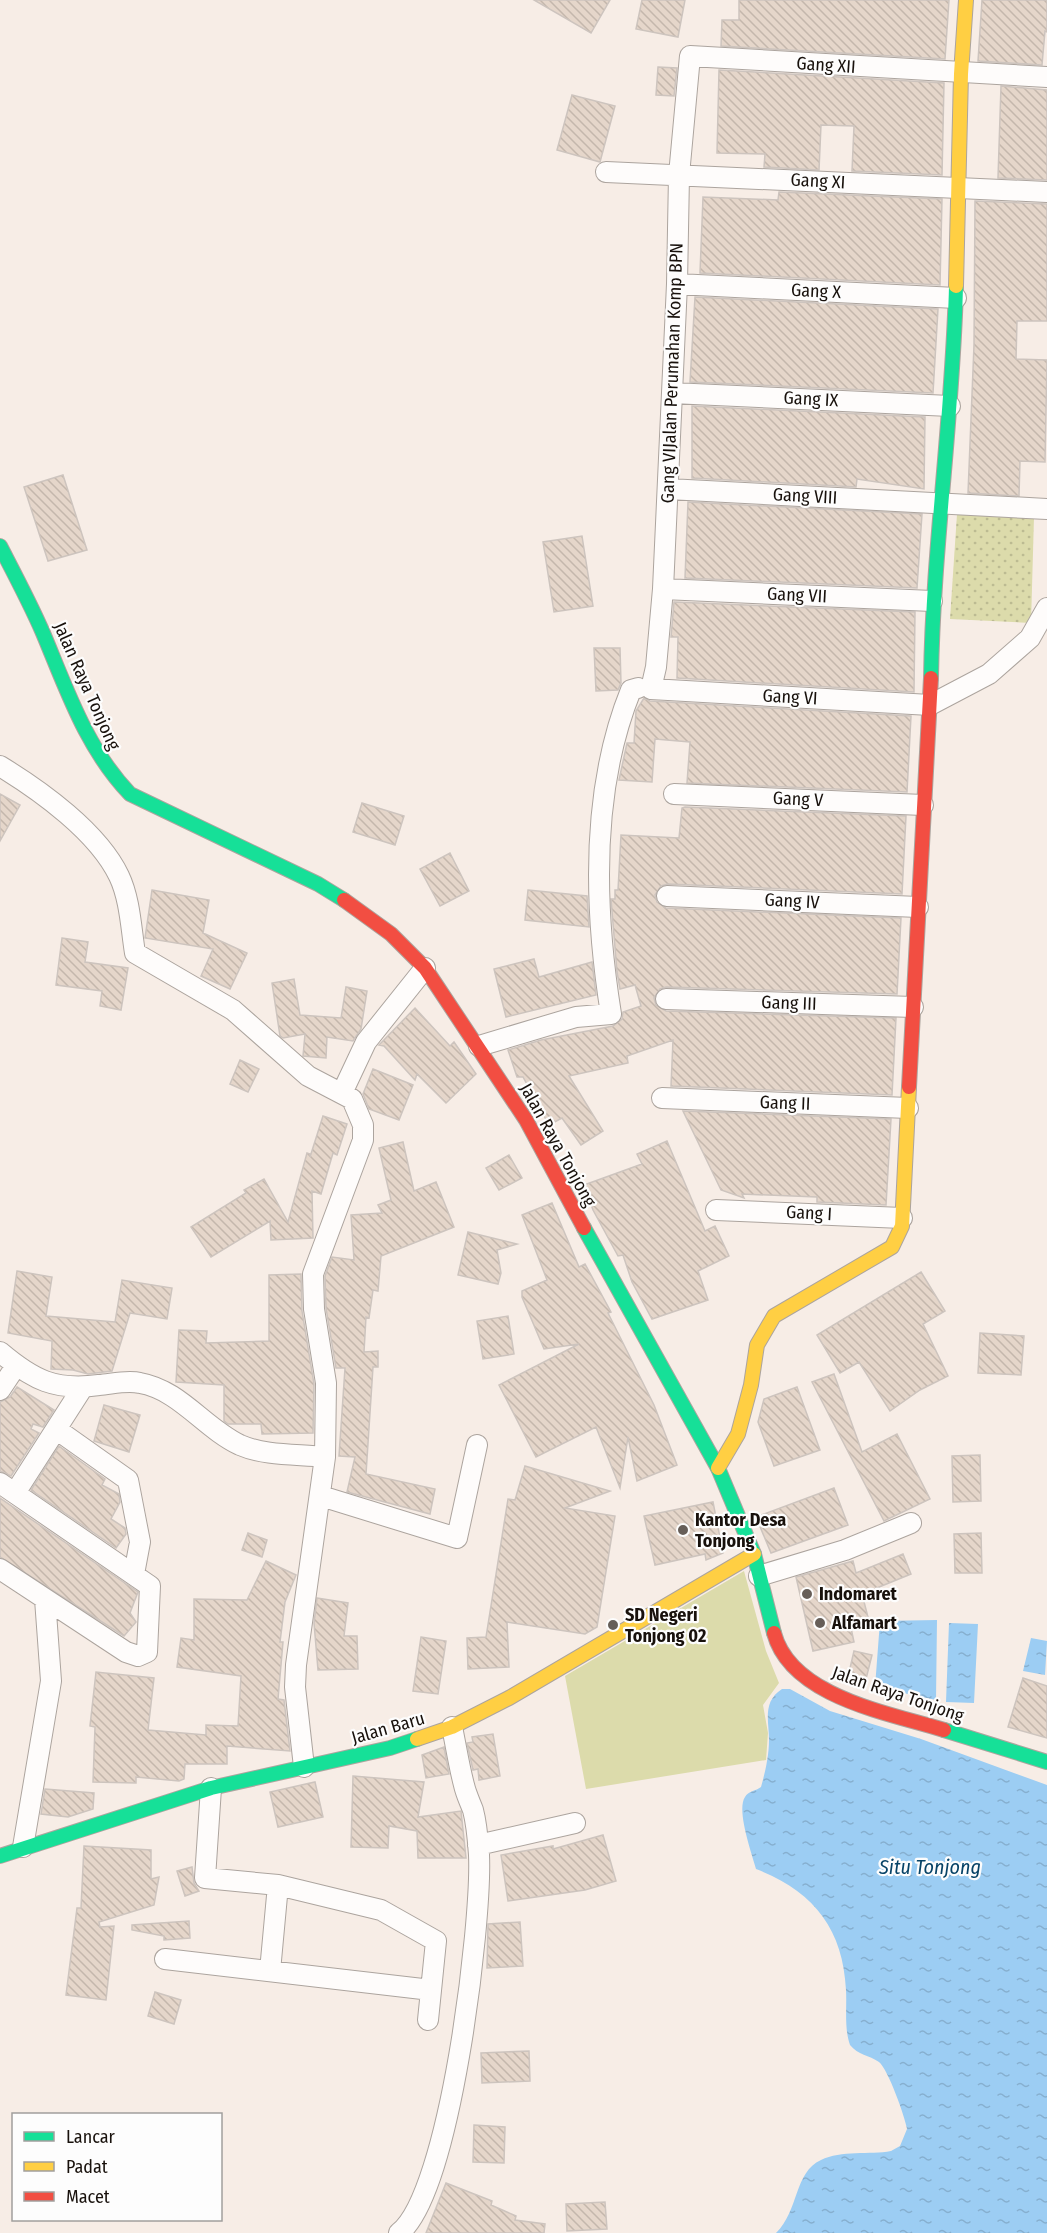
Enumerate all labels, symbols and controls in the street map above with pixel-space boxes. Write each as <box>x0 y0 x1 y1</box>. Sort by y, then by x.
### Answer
street label: Gang XII <box>796 52 856 78</box>
street label: Gang XI <box>790 169 846 193</box>
street label: Gang VIJalan Perumahan Komp BPN <box>656 242 688 504</box>
street label: Gang X <box>790 279 842 303</box>
street label: Gang IX <box>783 387 839 411</box>
street label: Gang VIII <box>772 483 838 509</box>
street label: Gang VII <box>767 582 827 608</box>
street label: Jalan Raya Tonjong <box>49 618 125 754</box>
street label: Gang VI <box>762 685 818 709</box>
street label: Gang V <box>772 787 825 811</box>
street label: Gang IV <box>764 889 821 913</box>
street label: Gang III <box>761 991 817 1015</box>
street label: Jalan Raya Tonjong <box>515 1079 601 1211</box>
street label: Gang II <box>759 1091 811 1115</box>
street label: Gang I <box>785 1201 833 1225</box>
place label: Kantor Desa Tonjong <box>695 1509 786 1552</box>
marker: Kantor Desa Tonjong <box>676 1523 690 1537</box>
place label: Indomaret <box>819 1583 898 1605</box>
marker: Indomaret <box>800 1587 814 1601</box>
place label: SD Negeri Tonjong 02 <box>625 1604 706 1647</box>
place label: Alfamart <box>831 1612 897 1634</box>
marker: Alfamart <box>813 1616 827 1630</box>
marker: SD Negeri Tonjong 02 <box>606 1618 620 1632</box>
street label: Jalan Raya Tonjong <box>829 1661 967 1727</box>
street label: Jalan Baru <box>349 1707 427 1749</box>
water label: Situ Tonjong <box>878 1855 981 1879</box>
legend <box>12 2113 222 2221</box>
text: Lancar <box>66 2126 115 2148</box>
text: Padat <box>66 2156 108 2178</box>
text: Macet <box>66 2186 110 2208</box>

